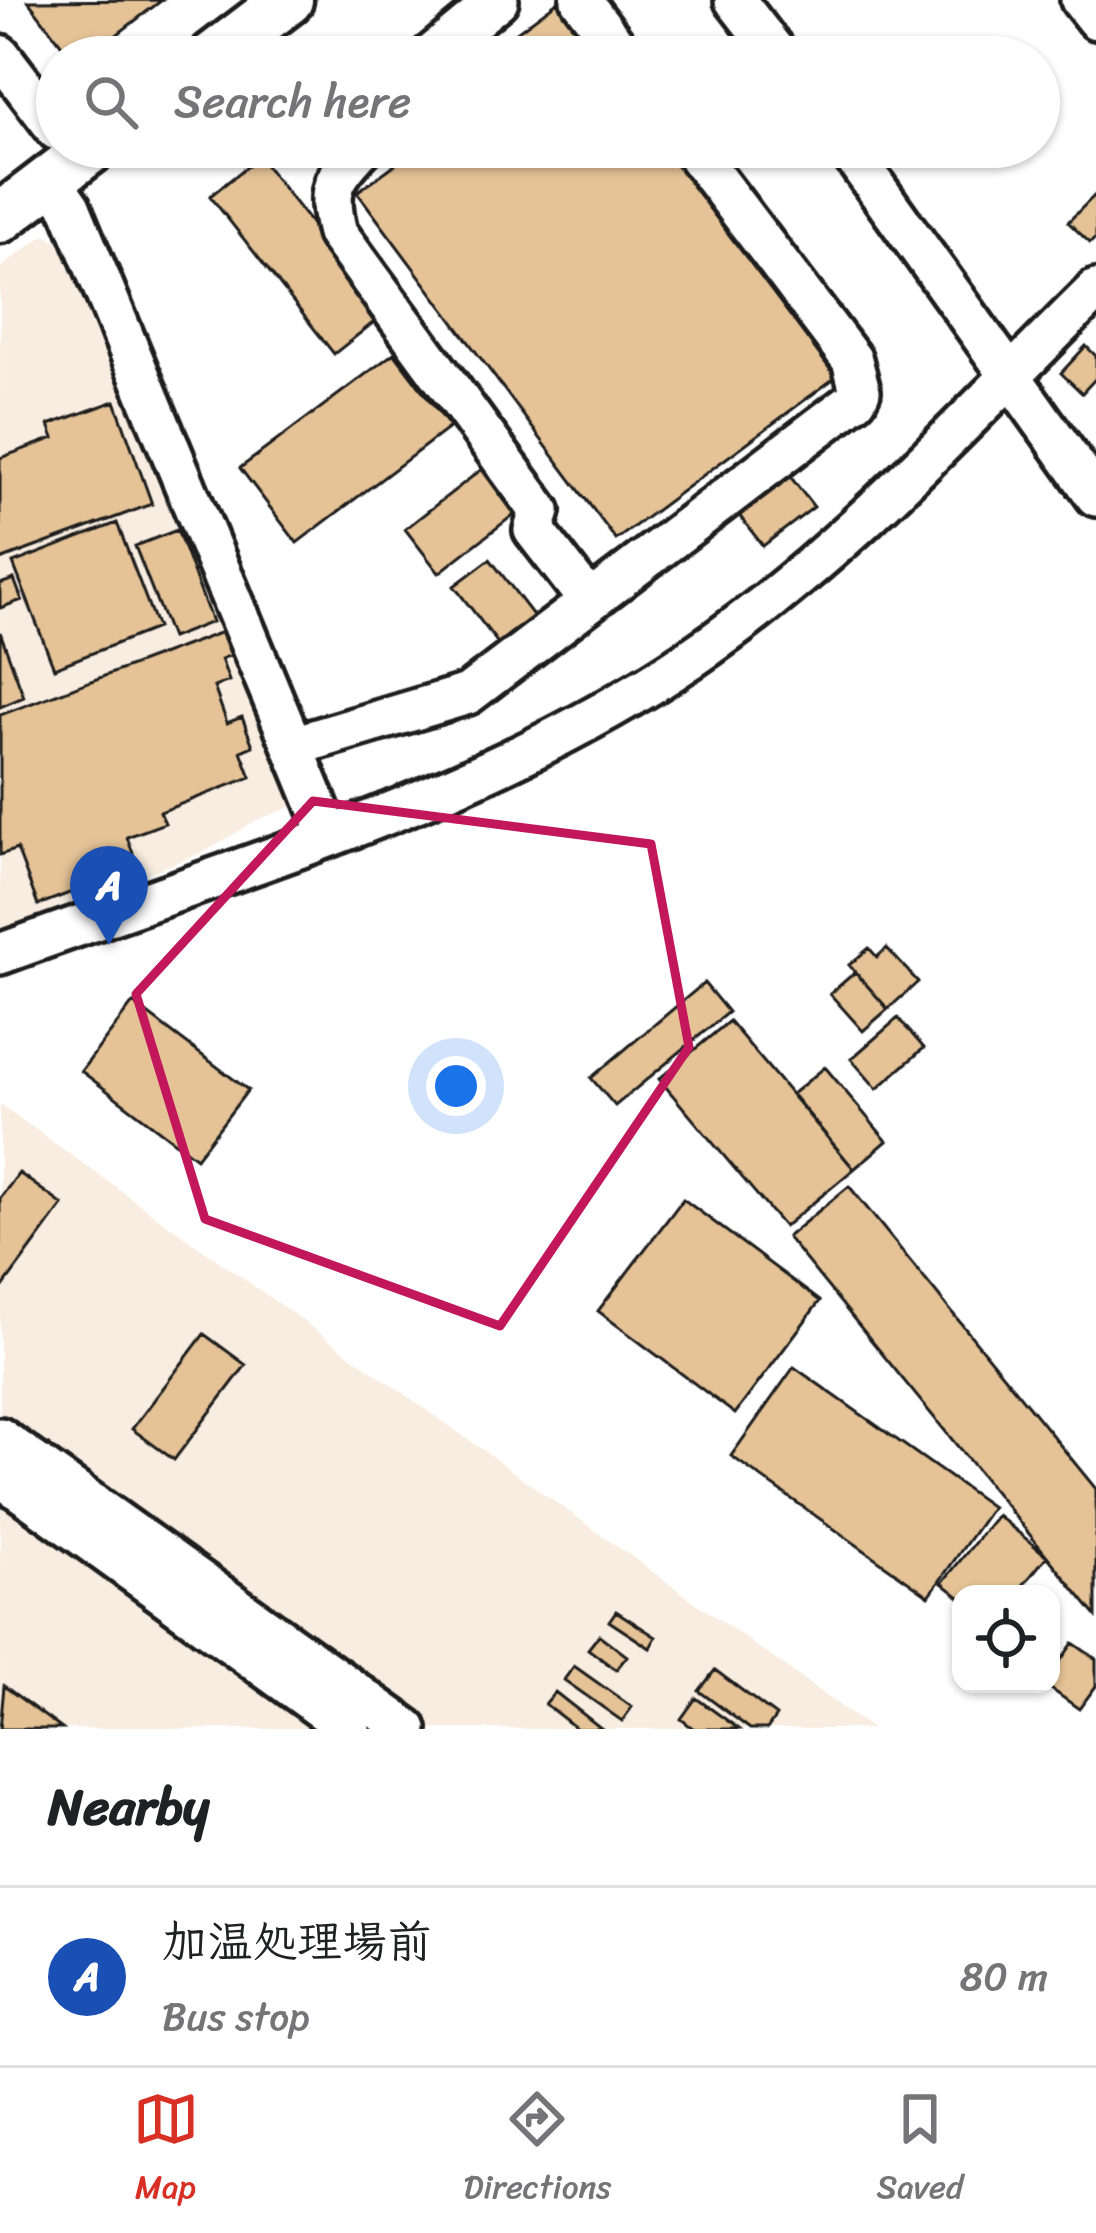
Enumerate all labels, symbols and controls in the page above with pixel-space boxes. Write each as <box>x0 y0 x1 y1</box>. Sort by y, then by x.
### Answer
search box <box>36 36 1060 168</box>
text: Search here <box>174 62 411 142</box>
icon: search <box>78 69 144 135</box>
pin: A <box>70 846 148 945</box>
your location <box>426 1056 486 1116</box>
map controls <box>952 1585 1060 1693</box>
button: locate <box>952 1585 1060 1693</box>
text: Nearby <box>48 1762 209 1852</box>
text: 加温処理場前 <box>162 1902 432 1982</box>
text: A <box>74 1942 100 2011</box>
text: 80 m <box>960 1942 1048 2011</box>
text: Bus stop <box>162 1982 310 2051</box>
tab: Map <box>133 2086 199 2216</box>
tab: Directions <box>464 2086 611 2216</box>
tab: Saved <box>876 2086 963 2216</box>

